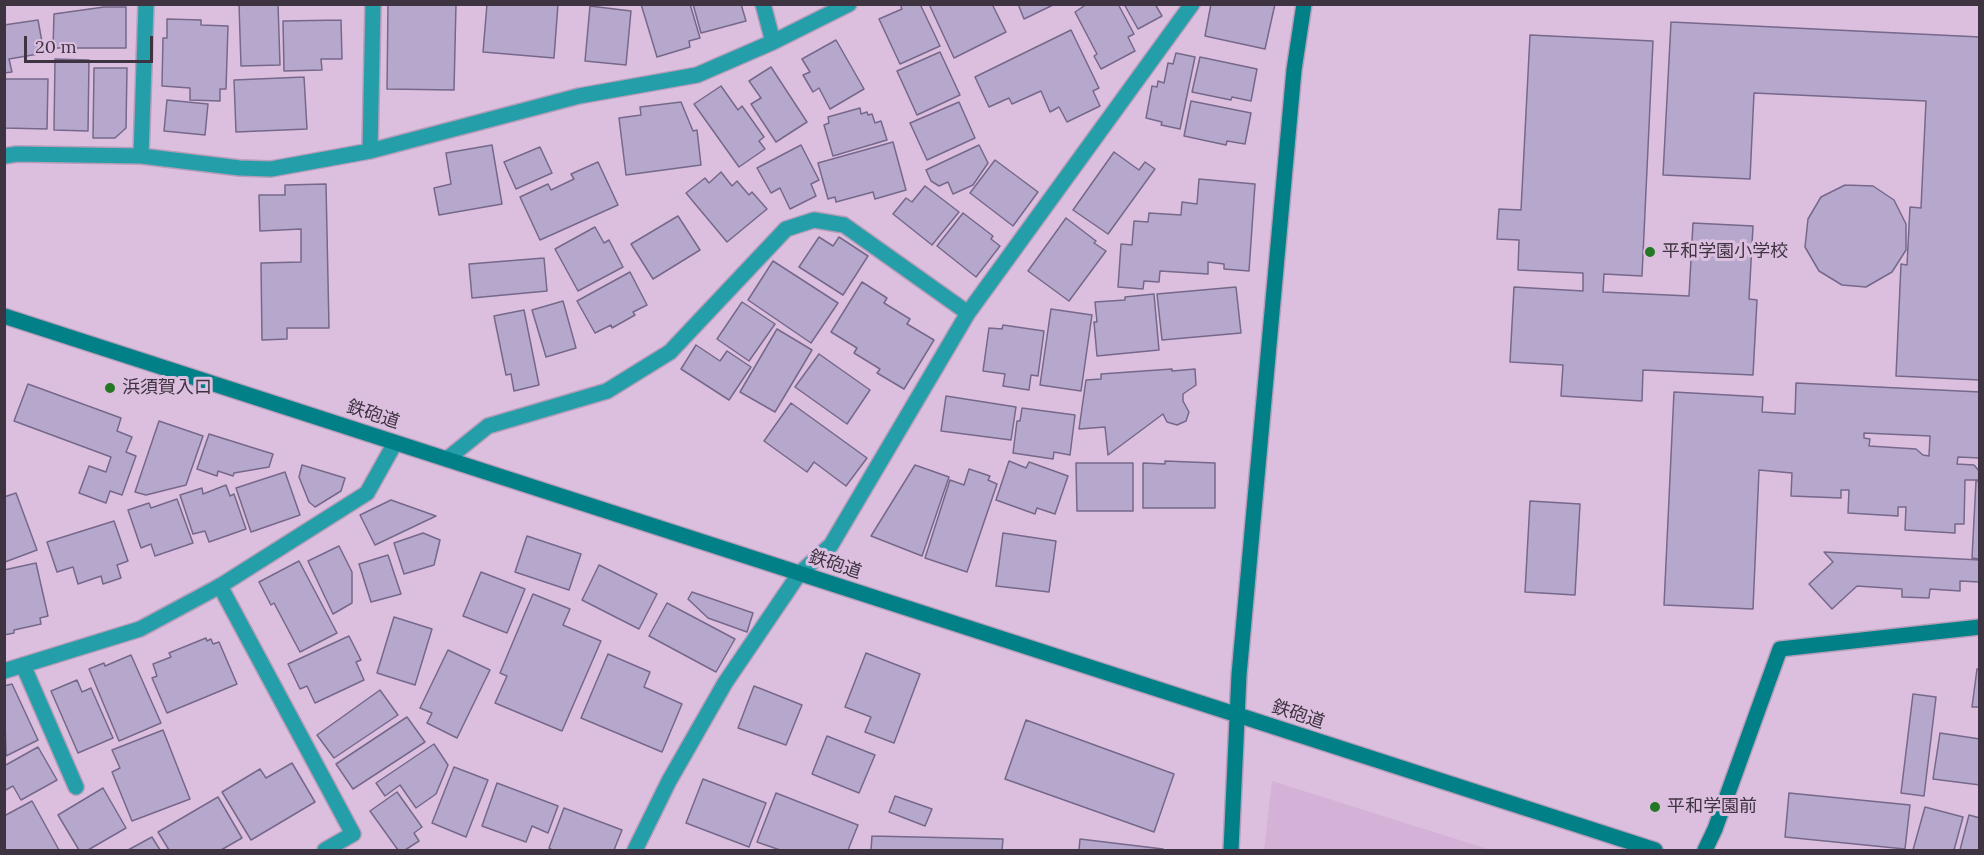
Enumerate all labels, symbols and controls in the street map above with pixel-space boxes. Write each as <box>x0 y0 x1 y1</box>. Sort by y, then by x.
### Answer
scale bar <box>27 24 156 62</box>
text: 20 m <box>35 35 77 58</box>
place label: 平和学園小学校 <box>1662 241 1788 263</box>
marker: 平和学園小学校 <box>1643 245 1657 259</box>
place label: 浜須賀入口 <box>122 377 212 399</box>
marker: 浜須賀入口 <box>103 381 117 395</box>
street label: 鉄砲道 <box>344 396 402 434</box>
street label: 鉄砲道 <box>806 546 864 584</box>
street label: 鉄砲道 <box>1269 696 1327 734</box>
place label: 平和学園前 <box>1667 796 1757 818</box>
marker: 平和学園前 <box>1648 800 1662 814</box>

